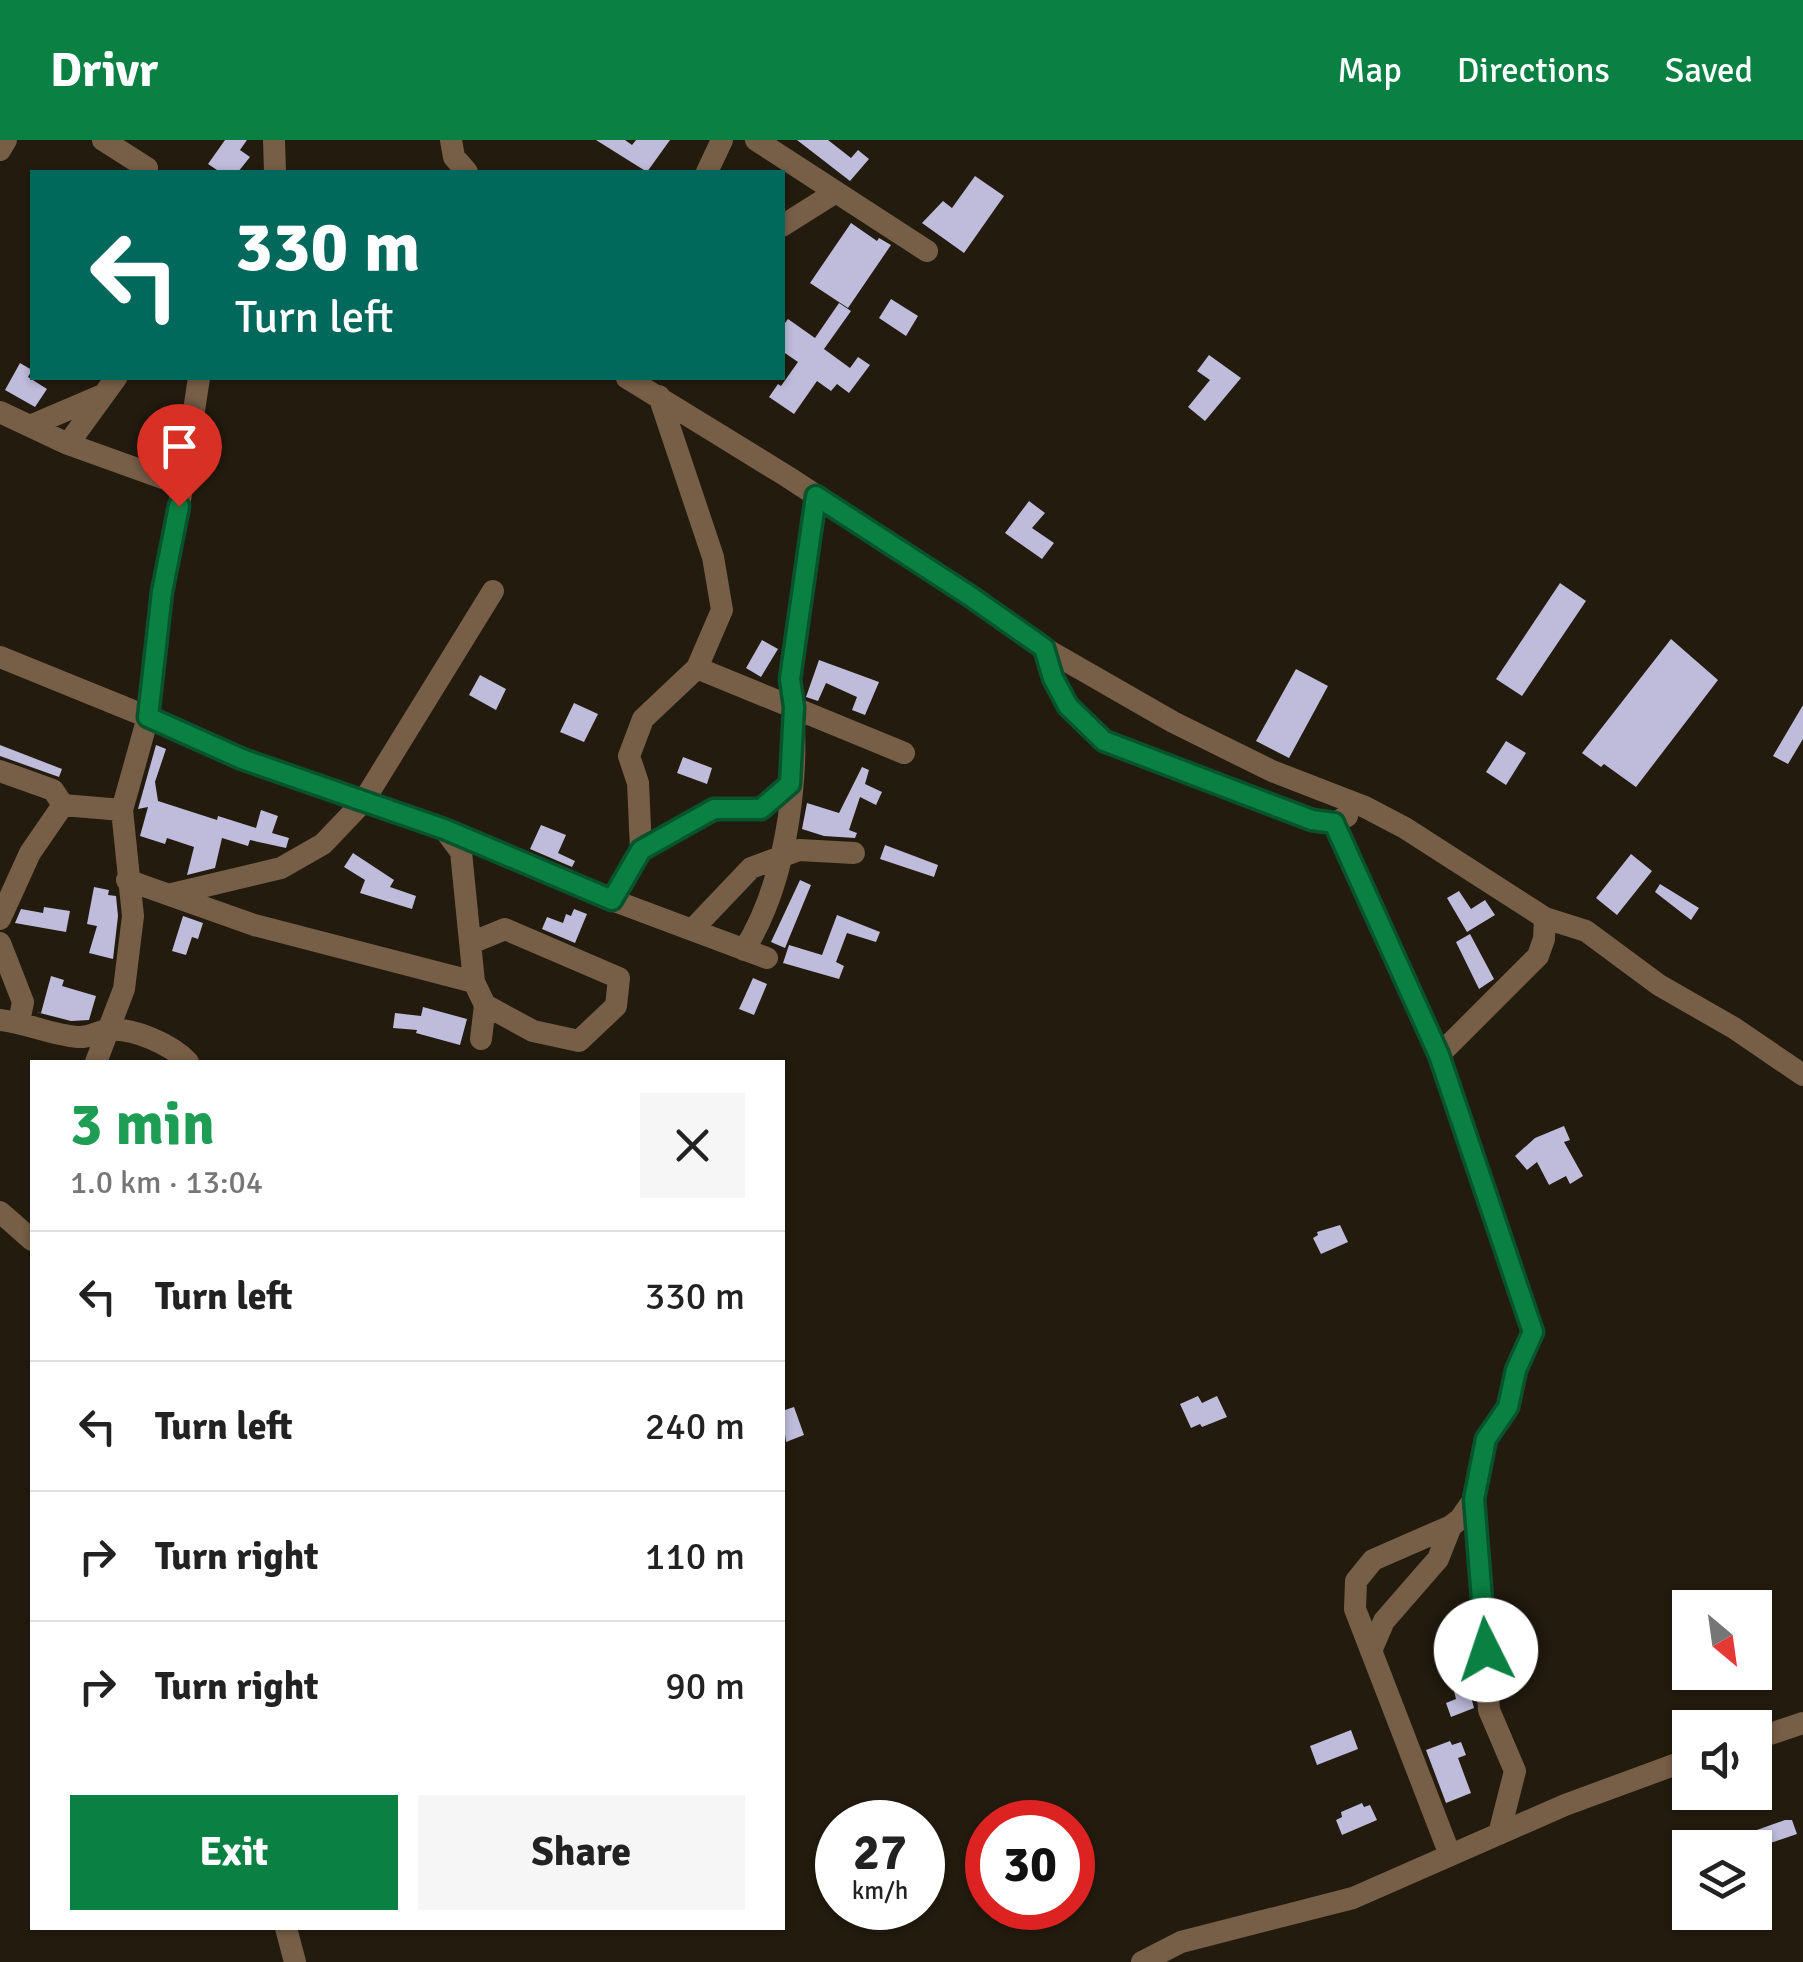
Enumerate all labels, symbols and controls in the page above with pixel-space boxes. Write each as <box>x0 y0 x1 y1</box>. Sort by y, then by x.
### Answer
text: Drivr <box>50 41 158 100</box>
text: Map <box>1337 49 1402 92</box>
text: Directions <box>1457 49 1610 92</box>
text: Saved <box>1665 49 1753 92</box>
text: 330 m <box>235 204 420 290</box>
icon: left <box>70 210 200 340</box>
text: Turn left <box>235 290 394 345</box>
pin <box>137 404 222 507</box>
icon: arrive <box>152 419 207 474</box>
text: 3 min <box>70 1088 215 1162</box>
button: close <box>640 1093 745 1198</box>
text: 1.0 km · 13:04 <box>70 1163 263 1202</box>
icon: left <box>70 1269 125 1324</box>
text: Turn left <box>155 1273 293 1320</box>
text: 330 m <box>645 1273 745 1320</box>
icon: left <box>70 1399 125 1454</box>
text: Turn left <box>155 1403 293 1450</box>
text: 240 m <box>645 1403 745 1450</box>
icon: right <box>70 1529 125 1584</box>
text: Turn right <box>155 1533 319 1580</box>
text: 110 m <box>645 1533 745 1580</box>
north arrow <box>1672 1590 1772 1690</box>
map controls <box>1672 1590 1772 1930</box>
position arrow <box>1434 1598 1538 1702</box>
icon: right <box>70 1659 125 1714</box>
text: Turn right <box>155 1663 319 1710</box>
text: 90 m <box>665 1663 745 1710</box>
button: sound <box>1672 1710 1772 1810</box>
button: Exit <box>70 1795 398 1910</box>
button: Share <box>418 1795 745 1910</box>
speed limit sign: 30 <box>965 1800 1095 1930</box>
text: 27 <box>853 1822 907 1884</box>
button: layers <box>1672 1830 1772 1930</box>
text: km/h <box>852 1875 908 1906</box>

